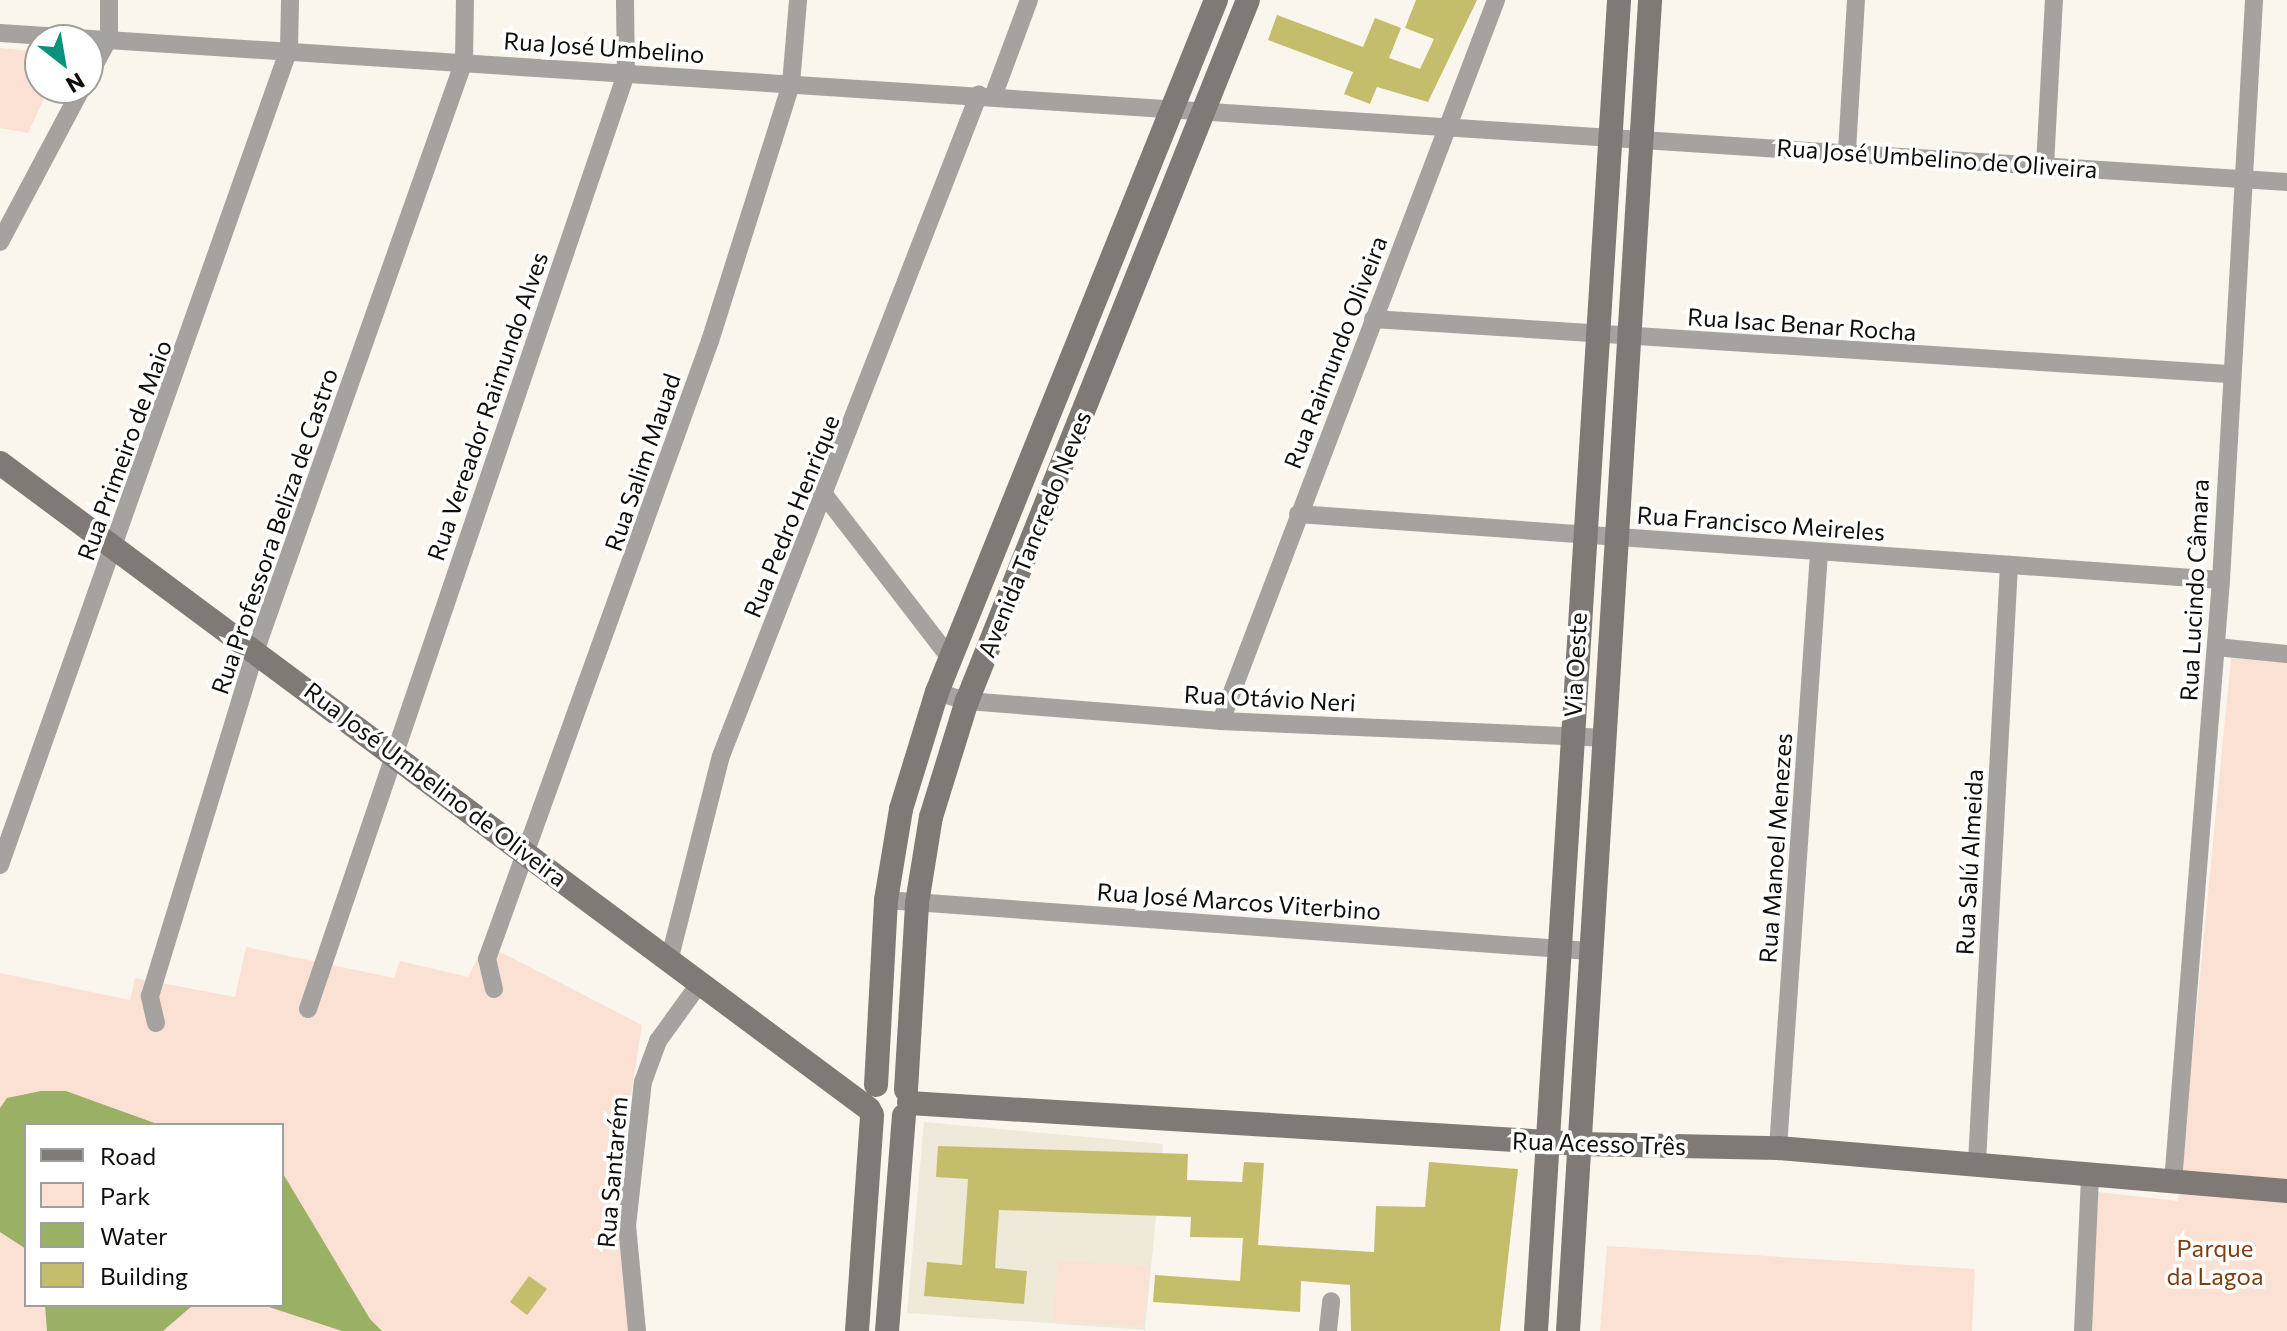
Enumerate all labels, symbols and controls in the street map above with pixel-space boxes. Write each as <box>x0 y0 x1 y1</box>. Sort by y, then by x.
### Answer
north arrow <box>24 24 104 104</box>
street label: Rua José Umbelino <box>503 26 705 68</box>
text: N <box>62 67 90 99</box>
street label: Rua José Umbelino de Oliveira <box>1776 132 2098 184</box>
street label: Rua Raimundo Oliveira <box>1277 232 1393 472</box>
street label: Rua Vereador Raimundo Alves <box>421 248 553 564</box>
street label: Rua Isac Benar Rocha <box>1686 302 1918 346</box>
street label: Rua Primeiro de Maio <box>71 336 177 564</box>
street label: Rua Professora Beliza de Castro <box>205 364 343 698</box>
street label: Rua Salim Mauad <box>598 369 686 555</box>
street label: Avenida Tancredo Neves <box>971 407 1097 661</box>
street label: Rua Pedro Henrique <box>737 410 845 622</box>
street label: Rua Lucindo Câmara <box>2174 478 2214 702</box>
street label: Rua Francisco Meireles <box>1636 500 1886 546</box>
street label: Via Oeste <box>1558 612 1592 718</box>
street label: Rua José Umbelino de Oliveira <box>299 676 573 892</box>
street label: Rua Otávio Neri <box>1183 679 1357 717</box>
street label: Rua Manoel Menezes <box>1753 732 1797 964</box>
street label: Rua Salú Almeida <box>1950 768 1988 956</box>
street label: Rua José Marcos Viterbino <box>1096 877 1382 925</box>
street label: Rua Santarém <box>591 1095 633 1249</box>
legend <box>24 1123 284 1307</box>
street label: Rua Acesso Três <box>1512 1126 1686 1160</box>
text: Road <box>100 1141 156 1170</box>
text: Park <box>100 1181 150 1210</box>
text: Water <box>100 1221 168 1250</box>
park label: Parque da Lagoa <box>2167 1234 2263 1290</box>
text: Building <box>100 1261 188 1290</box>

